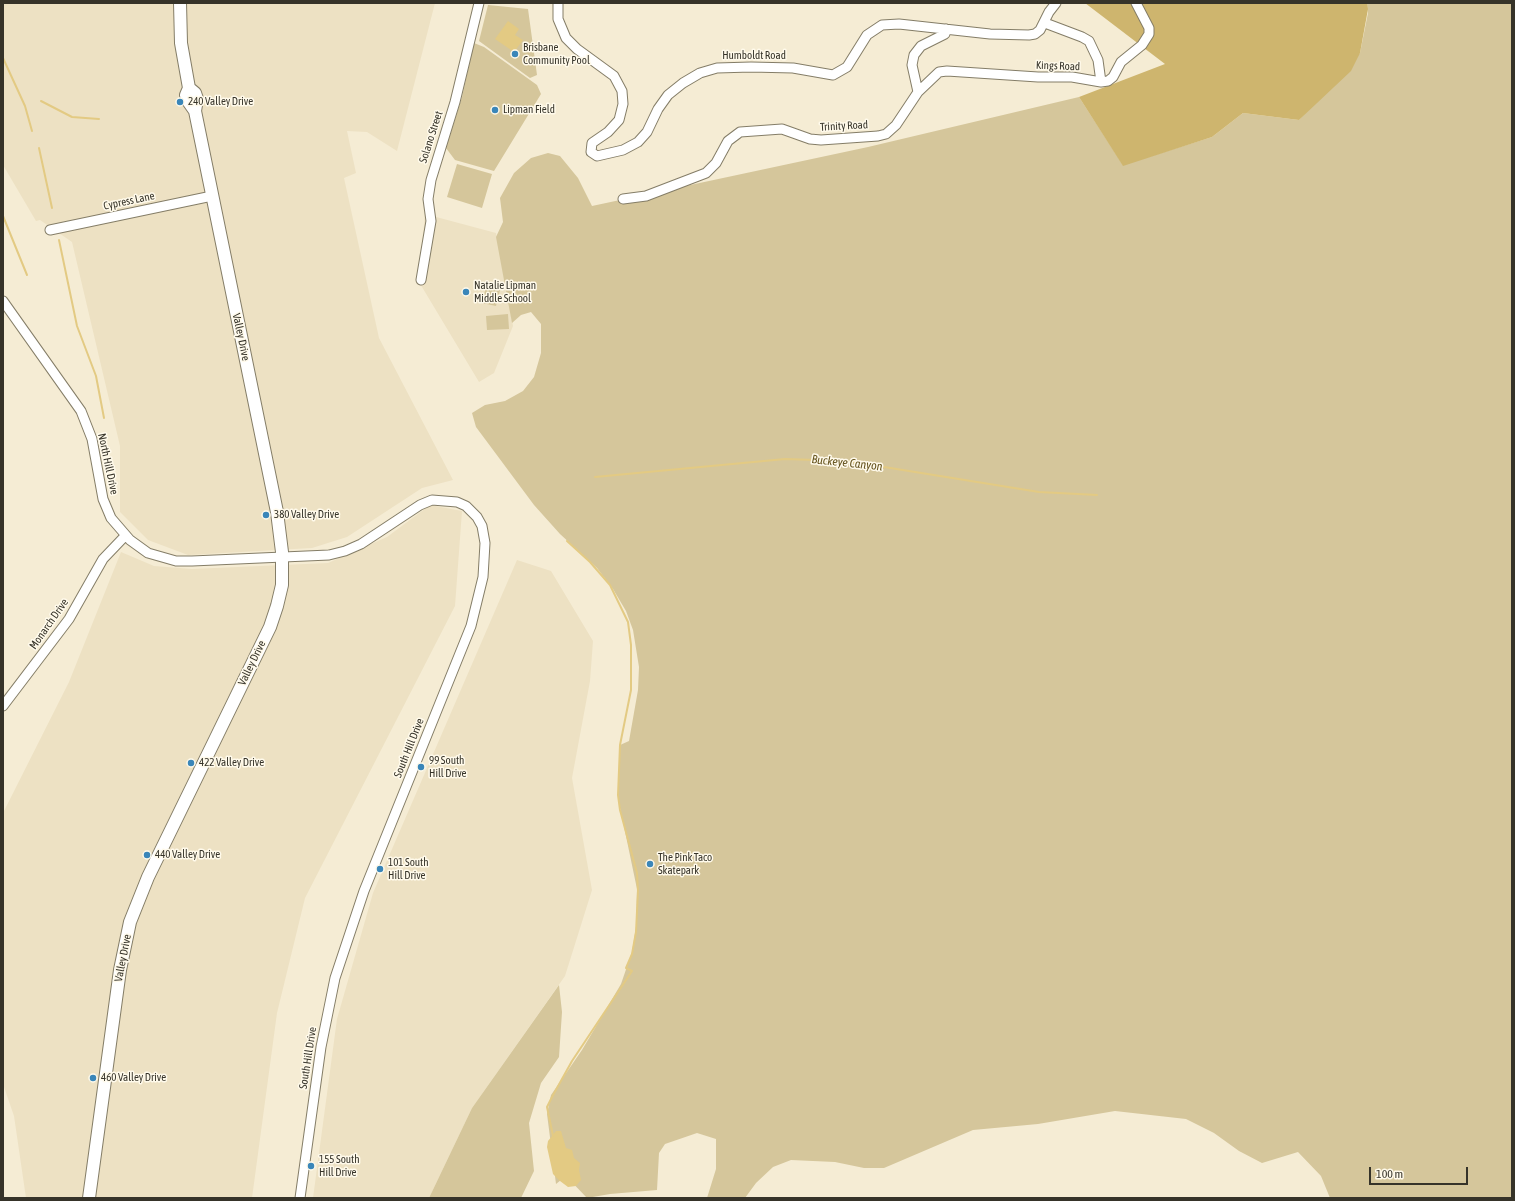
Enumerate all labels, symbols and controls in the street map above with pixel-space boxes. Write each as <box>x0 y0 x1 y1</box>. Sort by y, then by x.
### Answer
place label: Brisbane Community Pool <box>523 41 590 67</box>
marker: Brisbane Community Pool <box>510 49 520 59</box>
street label: Humboldt Road <box>722 49 786 63</box>
street label: Kings Road <box>1036 59 1080 73</box>
place label: 240 Valley Drive <box>188 95 253 109</box>
marker: 240 Valley Drive <box>175 97 185 107</box>
place label: Lipman Field <box>503 103 555 117</box>
marker: Lipman Field <box>490 105 500 115</box>
street label: Solano Street <box>416 109 446 165</box>
street label: Trinity Road <box>820 118 868 134</box>
street label: Cypress Lane <box>102 189 156 213</box>
place label: Natalie Lipman Middle School <box>474 279 536 305</box>
marker: Natalie Lipman Middle School <box>461 287 471 297</box>
street label: Valley Drive <box>230 312 252 362</box>
street label: North Hill Drive <box>95 432 121 496</box>
water label: Buckeye Canyon <box>811 452 883 474</box>
place label: 380 Valley Drive <box>274 508 339 522</box>
marker: 380 Valley Drive <box>261 510 271 520</box>
street label: Monarch Drive <box>27 596 71 652</box>
street label: Valley Drive <box>236 638 268 688</box>
street label: South Hill Drive <box>391 716 427 780</box>
place label: 99 South Hill Drive <box>429 754 467 780</box>
place label: 422 Valley Drive <box>199 756 264 770</box>
marker: 422 Valley Drive <box>186 758 196 768</box>
marker: 99 South Hill Drive <box>416 762 426 772</box>
place label: 440 Valley Drive <box>155 848 220 862</box>
marker: 440 Valley Drive <box>142 850 152 860</box>
place label: The Pink Taco Skatepark <box>658 851 712 877</box>
place label: 101 South Hill Drive <box>388 856 429 882</box>
marker: The Pink Taco Skatepark <box>645 859 655 869</box>
marker: 101 South Hill Drive <box>375 864 385 874</box>
street label: Valley Drive <box>112 933 134 983</box>
street label: South Hill Drive <box>297 1026 319 1090</box>
place label: 460 Valley Drive <box>101 1071 166 1085</box>
marker: 460 Valley Drive <box>88 1073 98 1083</box>
place label: 155 South Hill Drive <box>319 1153 360 1179</box>
scale bar <box>1371 1159 1470 1185</box>
marker: 155 South Hill Drive <box>306 1161 316 1171</box>
text: 100 m <box>1376 1167 1403 1181</box>

